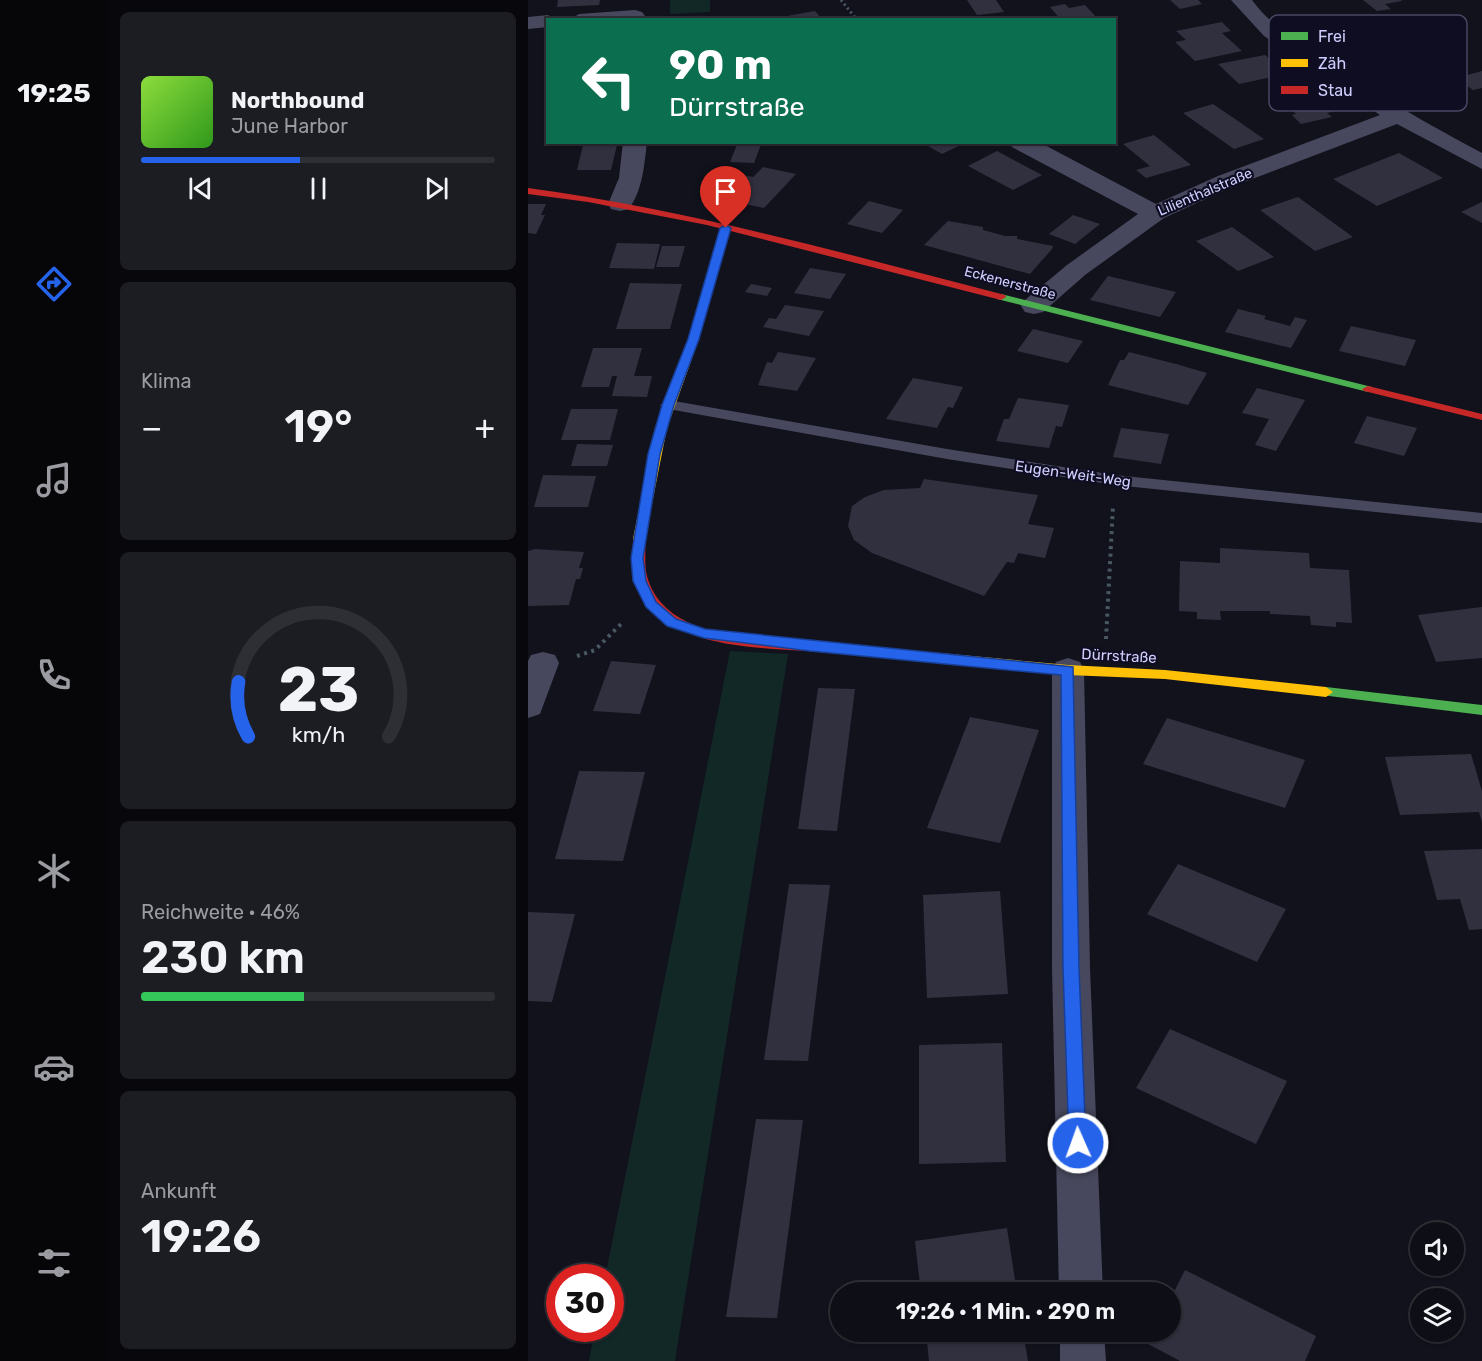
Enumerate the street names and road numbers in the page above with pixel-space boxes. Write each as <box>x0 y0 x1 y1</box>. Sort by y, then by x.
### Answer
street label: Lilienthalstraße <box>1155 164 1255 220</box>
street label: Eckenerstraße <box>962 263 1058 303</box>
street label: Eugen-Weit-Weg <box>1014 457 1132 491</box>
street label: Dürrstraße <box>1081 645 1157 667</box>

